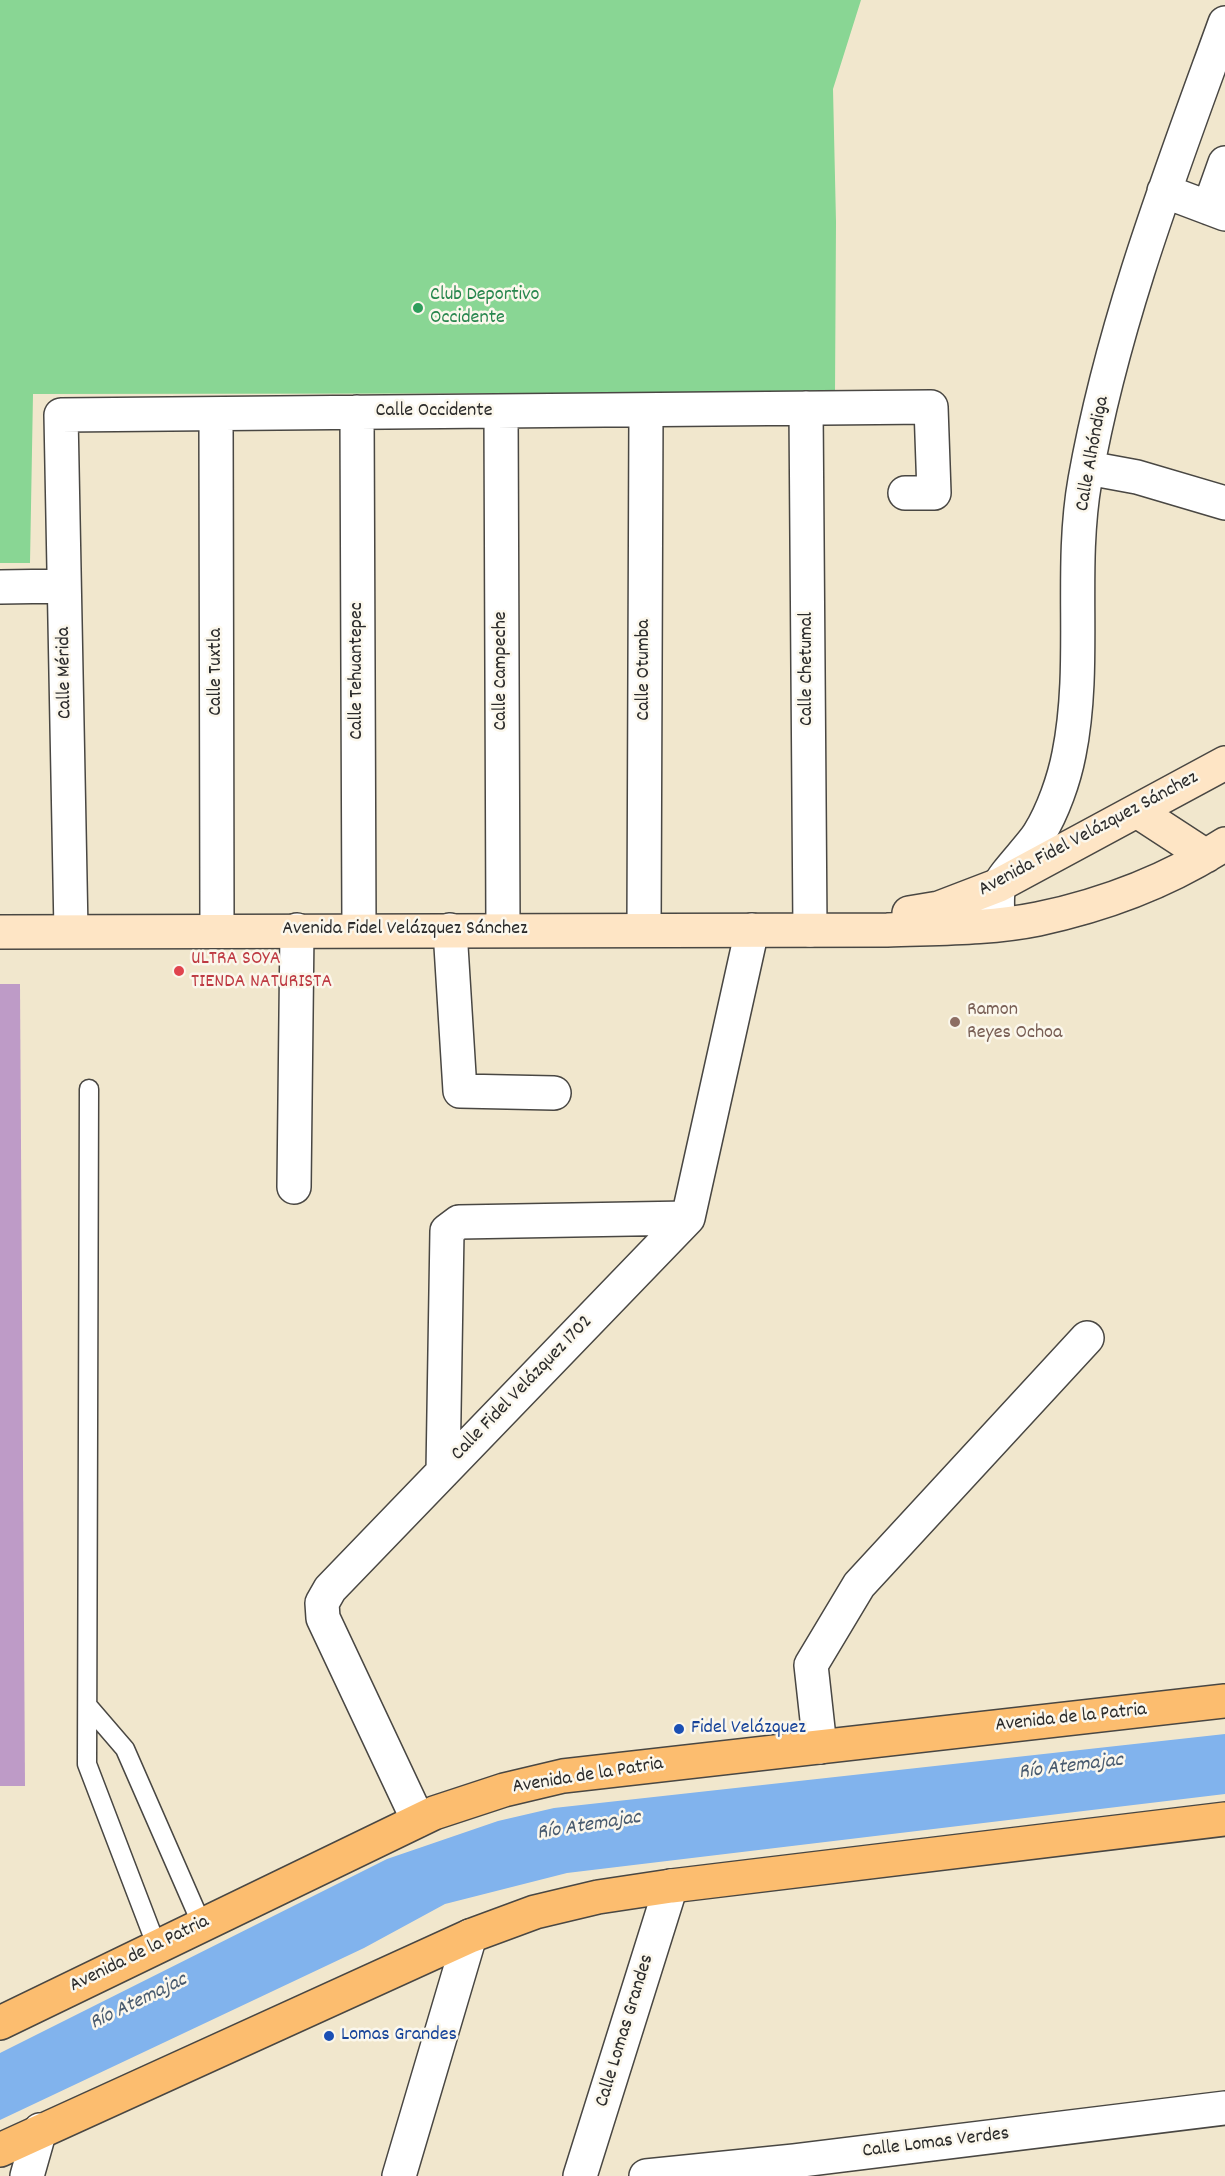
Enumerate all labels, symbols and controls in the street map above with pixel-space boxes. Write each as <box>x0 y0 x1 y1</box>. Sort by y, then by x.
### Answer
place label: Club Deportivo Occidente <box>430 284 539 331</box>
marker: Club Deportivo Occidente <box>411 301 425 315</box>
street label: Calle Alhóndiga <box>1072 395 1116 513</box>
street label: Calle Occidente <box>376 400 492 424</box>
street label: Calle Tehuantepec <box>346 602 370 740</box>
street label: Calle Campeche <box>490 611 514 731</box>
street label: Calle Chetumal <box>796 612 820 726</box>
street label: Calle Otumba <box>633 619 657 721</box>
street label: Calle Mérida <box>53 627 79 719</box>
street label: Calle Tuxtla <box>205 628 229 716</box>
street label: Avenida Fidel Velázquez Sánchez <box>975 767 1203 903</box>
street label: Avenida Fidel Velázquez Sánchez <box>282 918 528 942</box>
place label: ULTRA SOYA TIENDA NATURISTA <box>191 948 332 995</box>
marker: ULTRA SOYA TIENDA NATURISTA <box>172 964 186 978</box>
place label: Ramon Reyes Ochoa <box>967 999 1062 1046</box>
marker: Ramon Reyes Ochoa <box>948 1015 962 1029</box>
street label: Calle Fidel Velázquez 1702 <box>447 1311 599 1467</box>
street label: Avenida de la Patria <box>994 1699 1148 1739</box>
place label: Fidel Velázquez <box>691 1717 806 1741</box>
marker: Fidel Velázquez <box>672 1722 686 1736</box>
water label: Río Atemajac <box>1017 1749 1125 1787</box>
street label: Avenida de la Patria <box>511 1753 665 1801</box>
water label: Río Atemajac <box>535 1806 643 1848</box>
street label: Avenida de la Patria <box>66 1911 214 1999</box>
street label: Calle Lomas Grandes <box>591 1952 661 2110</box>
water label: Río Atemajac <box>86 1969 192 2037</box>
place label: Lomas Grandes <box>341 2024 457 2048</box>
marker: Lomas Grandes <box>322 2029 336 2043</box>
street label: Calle Lomas Verdes <box>861 2123 1011 2165</box>

